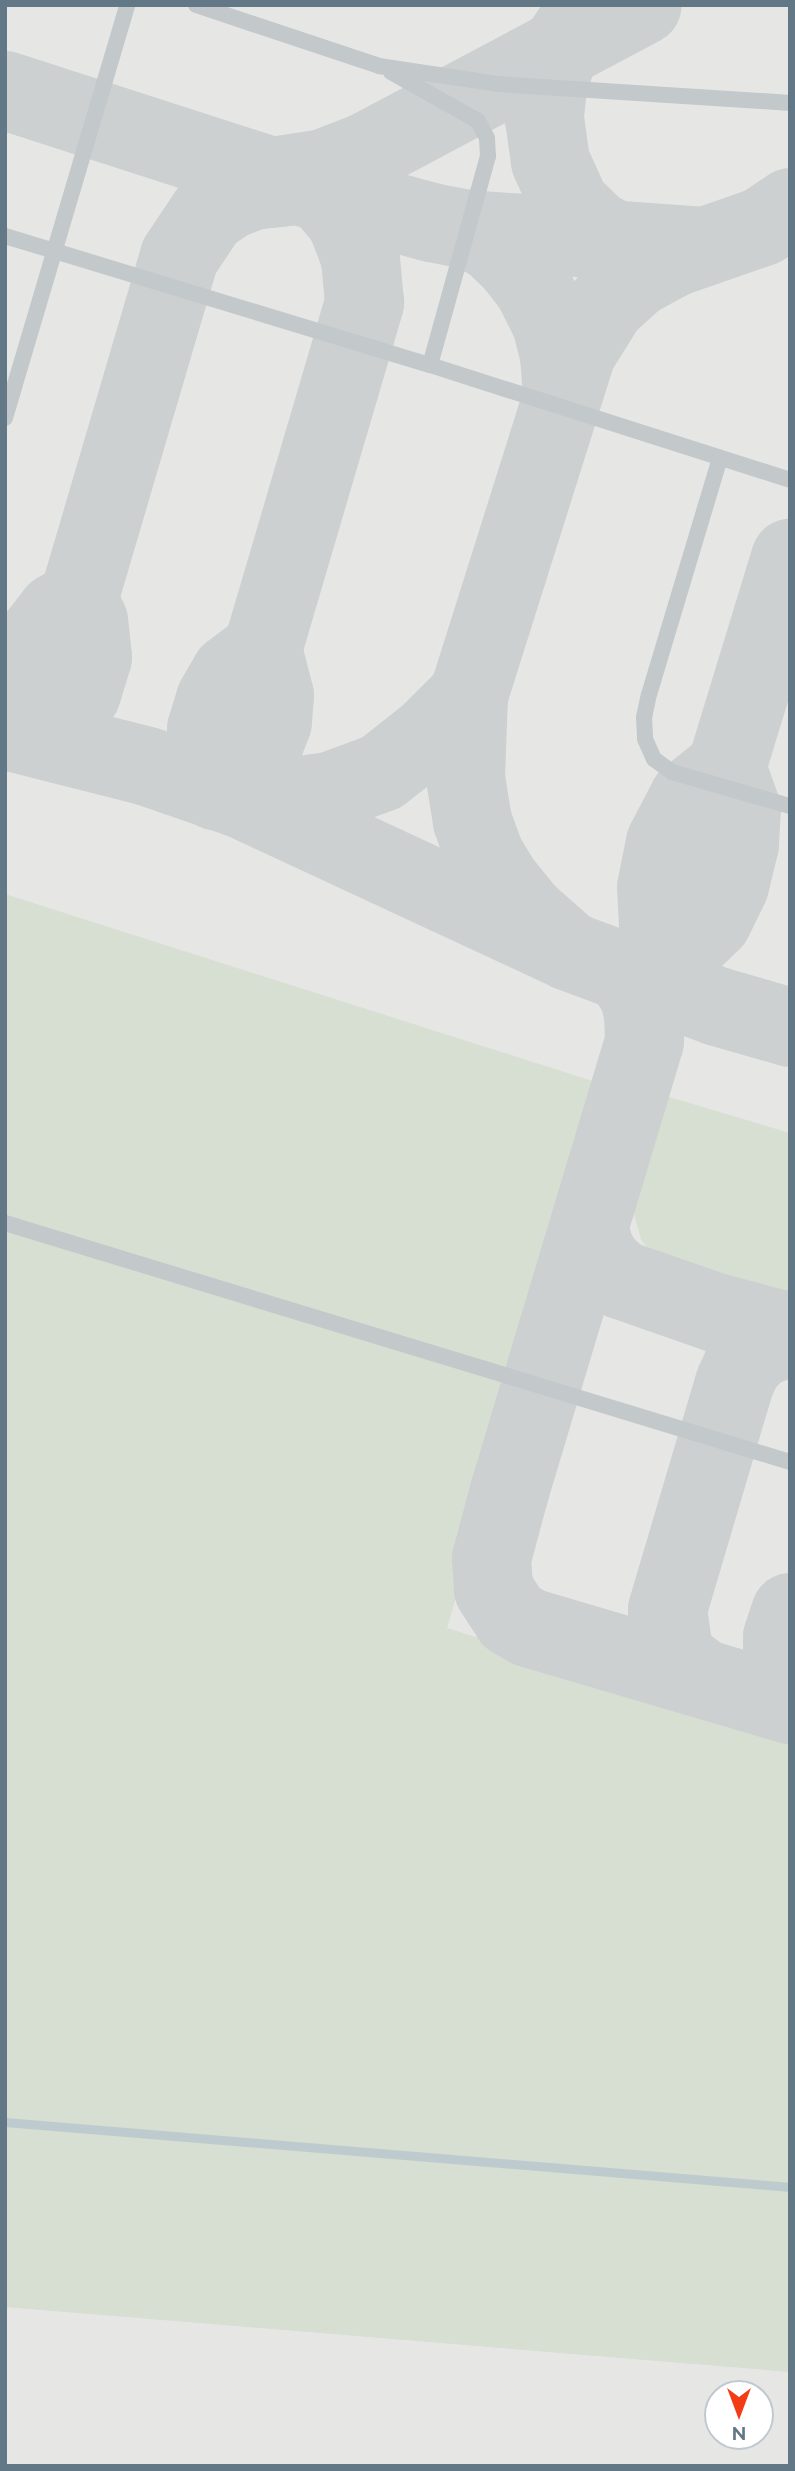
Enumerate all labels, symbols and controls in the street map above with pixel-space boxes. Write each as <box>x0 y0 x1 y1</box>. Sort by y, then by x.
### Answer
north arrow <box>704 2380 774 2450</box>
text: N <box>732 2423 746 2445</box>

